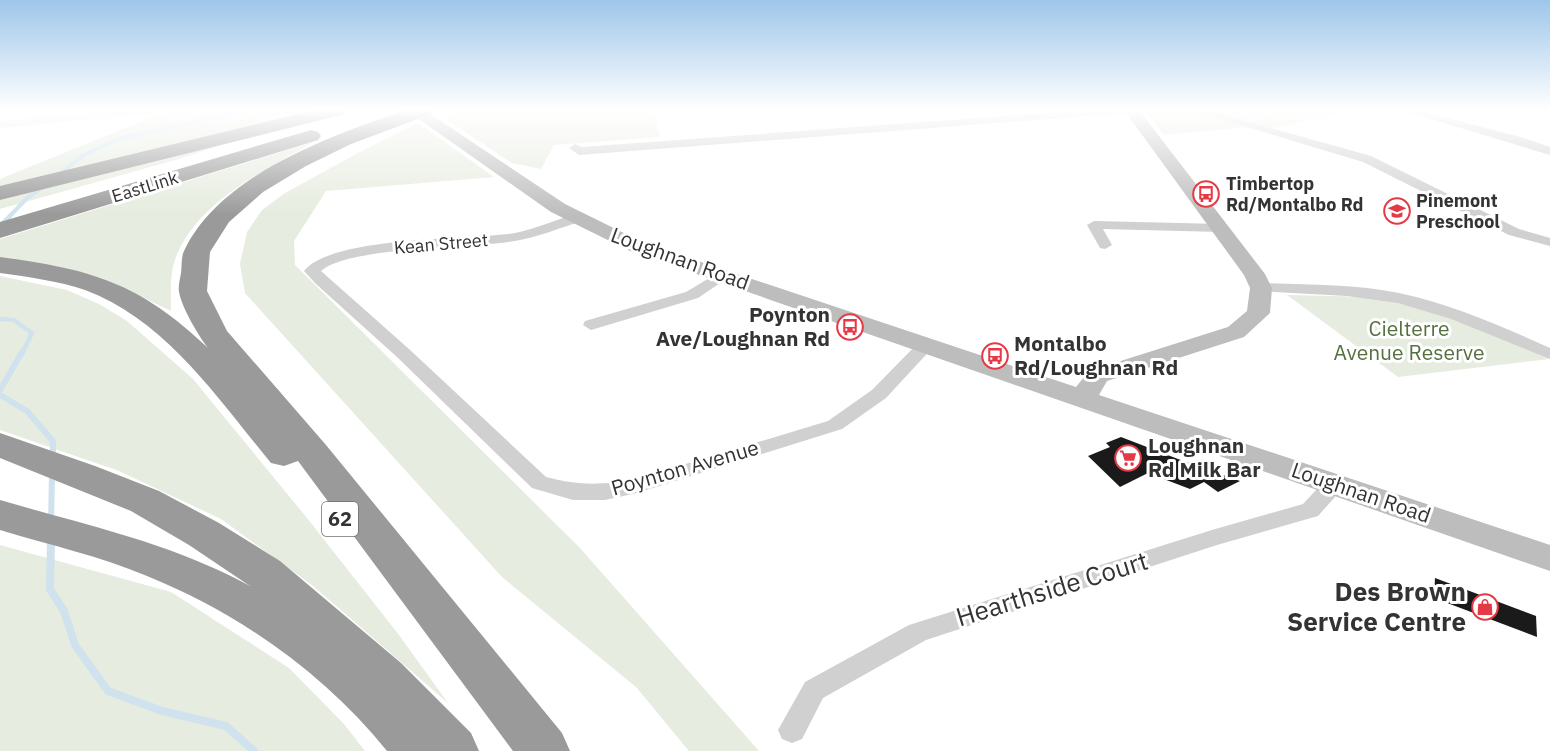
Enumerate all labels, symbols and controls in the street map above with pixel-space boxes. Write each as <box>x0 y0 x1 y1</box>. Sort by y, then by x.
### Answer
street label: EastLink <box>109 165 181 208</box>
place label: Timbertop Rd/Montalbo Rd <box>1226 172 1363 216</box>
bus stop icon: Timbertop Rd/Montalbo Rd <box>1191 179 1221 209</box>
place label: Pinemont Preschool <box>1416 189 1500 233</box>
school or university icon: Pinemont Preschool <box>1382 196 1412 226</box>
street label: Loughnan Road <box>607 220 753 296</box>
street label: Kean Street <box>393 228 489 259</box>
place label: Poynton Ave/Loughnan Rd <box>656 300 830 352</box>
bus stop icon: Poynton Ave/Loughnan Rd <box>835 312 865 342</box>
park label: Cielterre Avenue Reserve <box>1333 314 1485 366</box>
place label: Montalbo Rd/Loughnan Rd <box>1014 329 1178 381</box>
bus stop icon: Montalbo Rd/Loughnan Rd <box>980 341 1010 371</box>
place label: Loughnan Rd Milk Bar <box>1148 431 1261 483</box>
street label: Poynton Avenue <box>608 433 762 502</box>
supermarket icon: Loughnan Rd Milk Bar <box>1113 443 1143 473</box>
street label: Loughnan Road <box>1288 455 1435 529</box>
road number: 62 <box>322 502 358 536</box>
street label: Hearthside Court <box>952 543 1152 633</box>
place label: Des Brown Service Centre <box>1287 574 1466 638</box>
shop icon: Des Brown Service Centre <box>1470 592 1500 622</box>

